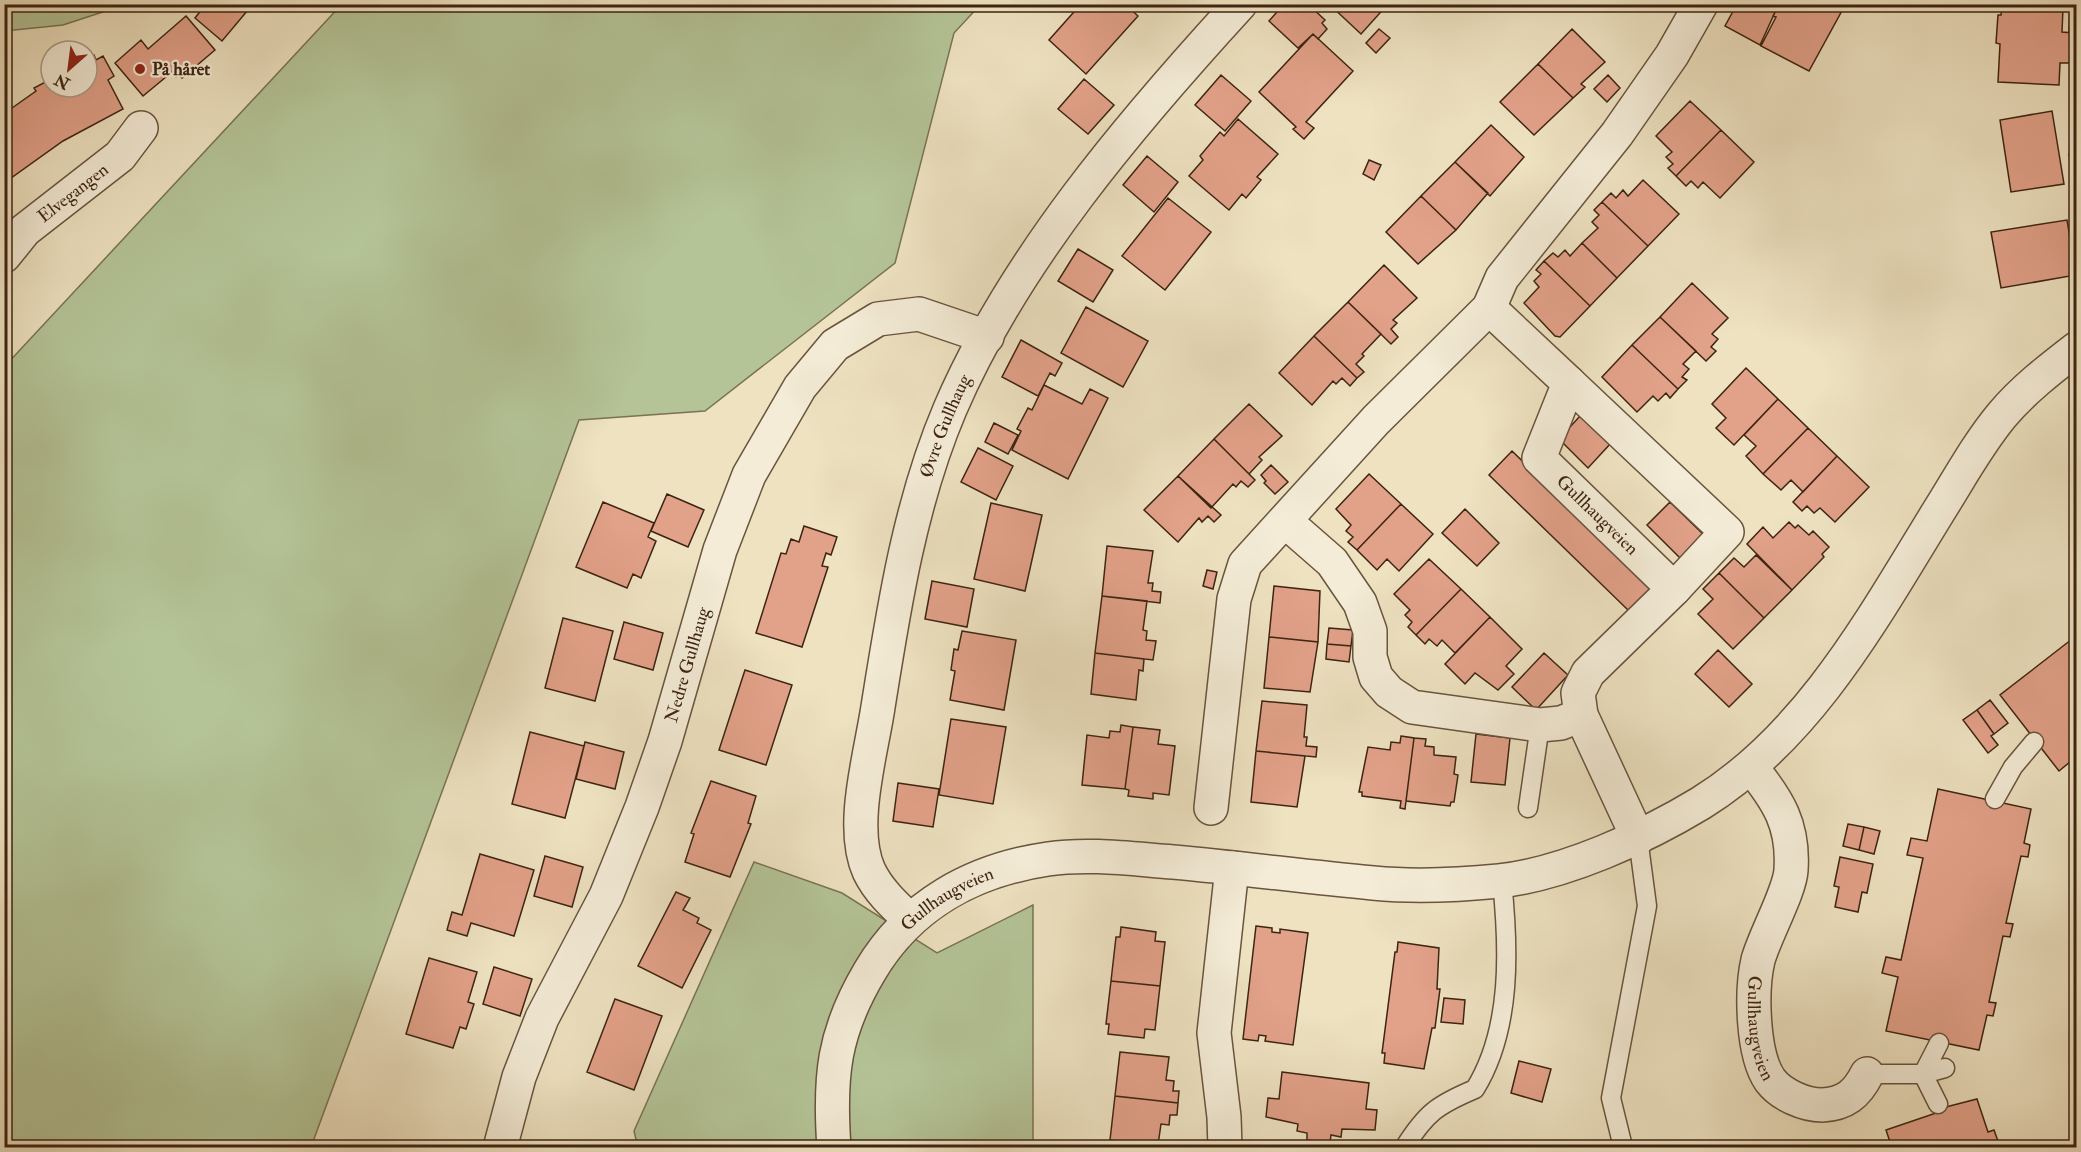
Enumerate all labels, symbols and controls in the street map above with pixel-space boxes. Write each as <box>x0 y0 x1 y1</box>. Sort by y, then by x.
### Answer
north arrow <box>39 39 99 99</box>
place label: På håret <box>152 58 210 81</box>
marker: På håret <box>133 62 147 76</box>
text: N <box>51 69 74 94</box>
street label: Elvegangen <box>33 158 113 228</box>
street label: Øvre Gullhaug <box>914 369 976 480</box>
street label: Gullhaugveien <box>1552 470 1643 560</box>
street label: Nedre Gullhaug <box>660 603 715 725</box>
street label: Gullhaugveien <box>895 862 997 936</box>
street label: Gullhaugveien <box>1742 975 1779 1085</box>

